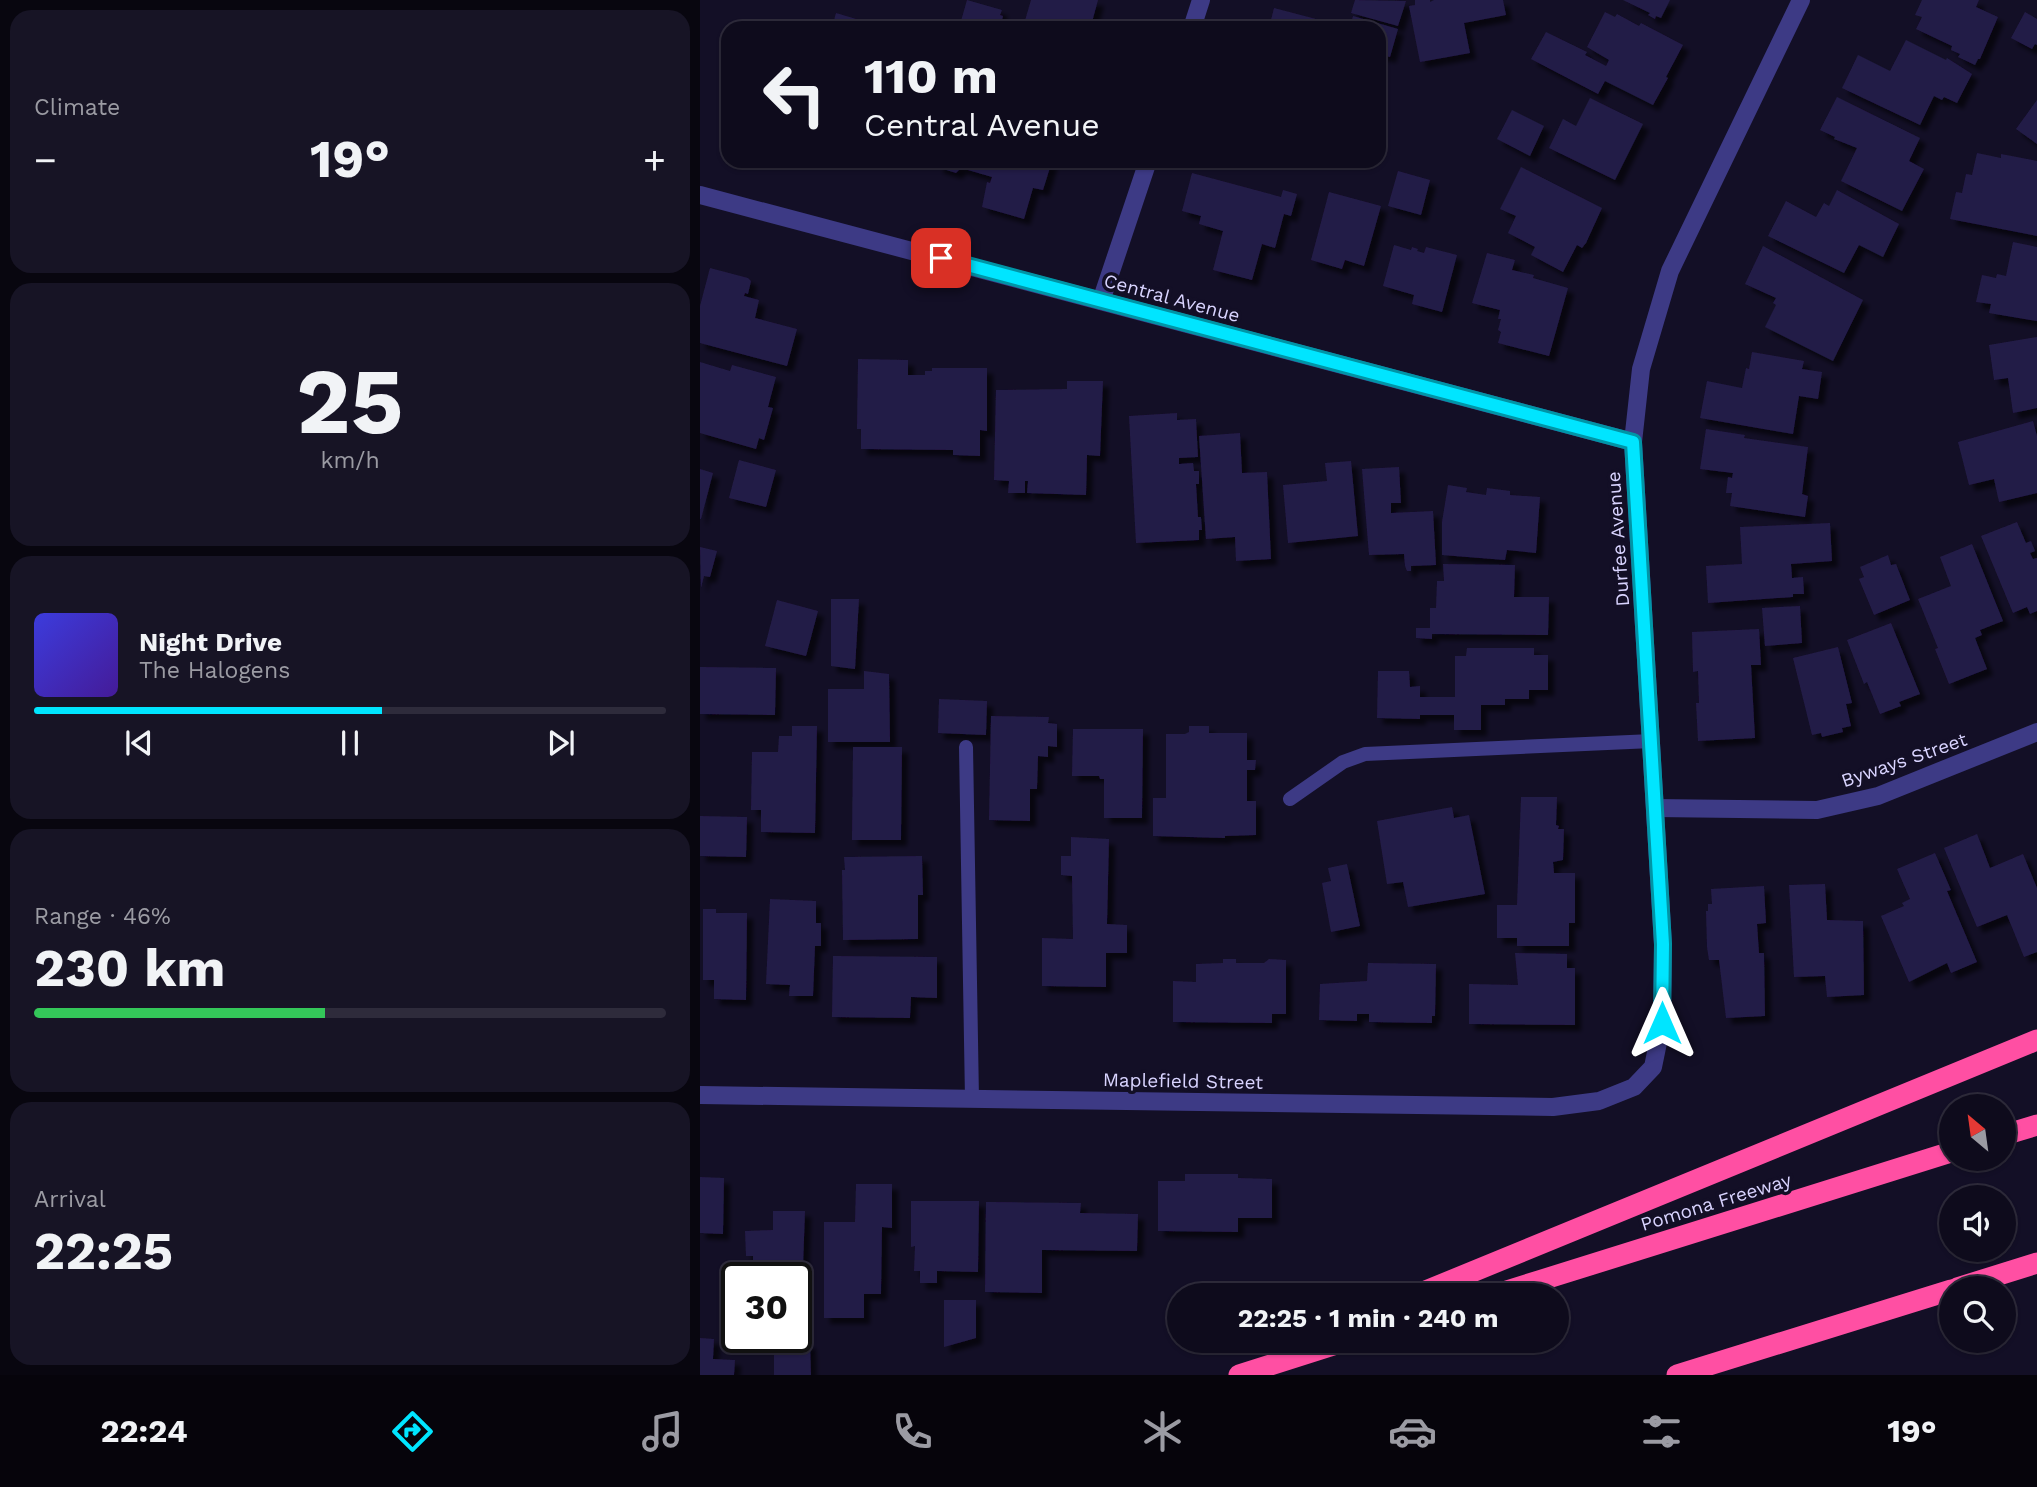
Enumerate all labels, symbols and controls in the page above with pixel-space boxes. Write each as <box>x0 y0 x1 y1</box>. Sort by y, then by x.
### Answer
text: 110 m <box>864 47 998 105</box>
icon: left <box>749 49 840 140</box>
text: Climate <box>34 94 120 121</box>
text: Central Avenue <box>864 106 1100 144</box>
text: 19° <box>310 129 390 190</box>
text: − <box>34 138 57 182</box>
text: + <box>643 138 666 182</box>
pin <box>911 228 971 288</box>
icon: arrive <box>922 239 960 277</box>
street label: Central Avenue <box>1101 269 1243 327</box>
text: 25 <box>296 348 404 455</box>
text: km/h <box>320 447 380 474</box>
street label: Durfee Avenue <box>1602 471 1634 607</box>
text: Night Drive <box>139 627 282 657</box>
text: The Halogens <box>139 657 290 684</box>
icon: previous <box>120 724 158 762</box>
icon: pause <box>331 724 369 762</box>
icon: next <box>542 724 580 762</box>
street label: Byways Street <box>1838 728 1970 792</box>
text: Range · 46% <box>34 903 171 930</box>
text: 230 km <box>34 938 225 999</box>
position arrow <box>1625 986 1699 1060</box>
street label: Maplefield Street <box>1103 1068 1263 1094</box>
north arrow <box>1939 1094 2016 1171</box>
map controls <box>1939 1094 2016 1353</box>
street label: Pomona Freeway <box>1638 1168 1794 1236</box>
button: sound <box>1939 1185 2016 1262</box>
text: Arrival <box>34 1186 106 1213</box>
text: 22:25 <box>34 1221 173 1282</box>
speed limit sign: 30 <box>721 1262 812 1353</box>
button: search <box>1939 1276 2016 1353</box>
text: 22:25 · 1 min · 240 m <box>1238 1303 1498 1333</box>
icon: directions <box>388 1407 437 1456</box>
icon: music <box>638 1407 687 1456</box>
icon: phone <box>888 1407 937 1456</box>
icon: climate <box>1138 1407 1187 1456</box>
icon: car <box>1388 1407 1437 1456</box>
icon: filters <box>1637 1407 1686 1456</box>
text: 22:24 <box>100 1412 188 1450</box>
text: 19° <box>1887 1412 1937 1450</box>

